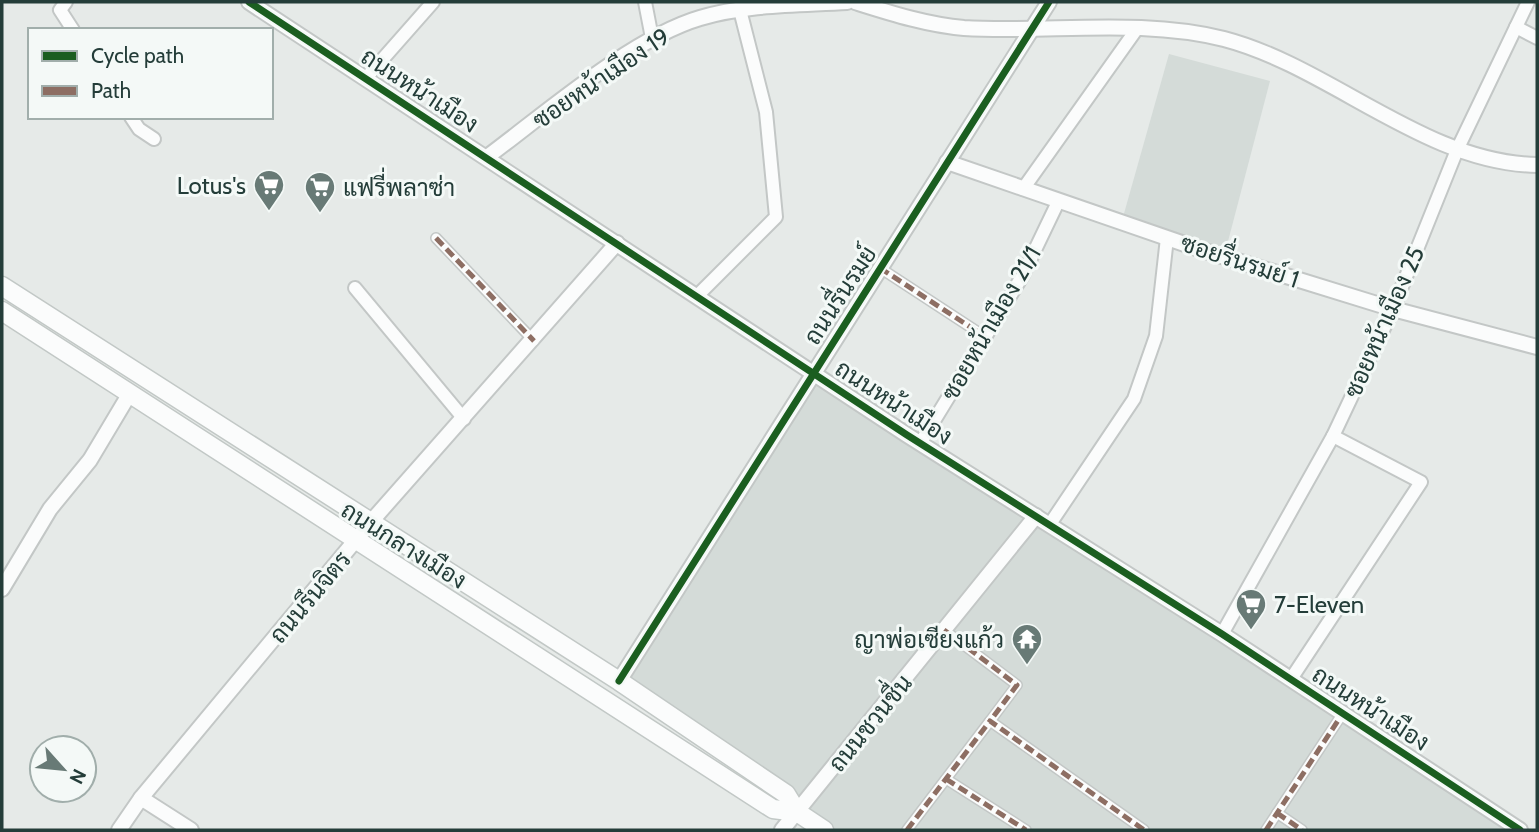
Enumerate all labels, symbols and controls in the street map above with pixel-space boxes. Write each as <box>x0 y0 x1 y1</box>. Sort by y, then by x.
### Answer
street label: ซอยหน้าเมือง 19 <box>527 22 675 134</box>
legend <box>28 28 273 119</box>
street label: ถนนหน้าเมือง <box>356 41 484 139</box>
text: Cycle path <box>91 43 184 68</box>
text: Path <box>91 78 131 103</box>
place label: แฟรี่พลาซ่า <box>343 167 455 202</box>
supermarket icon: Lotus's <box>252 168 286 212</box>
supermarket icon: แฟรี่พลาซ่า <box>303 170 337 214</box>
place label: Lotus's <box>177 171 246 200</box>
street label: ซอยรื่นรมย์ 1 <box>1177 223 1305 294</box>
street label: ถนนรื่นรมย์ <box>792 237 883 350</box>
street label: ซอยหน้าเมือง 21/1 <box>935 241 1047 405</box>
street label: ซอยหน้าเมือง 25 <box>1338 242 1430 402</box>
street label: ถนนหน้าเมือง <box>830 353 958 451</box>
street label: ถนนกลางเมือง <box>336 495 472 595</box>
street label: ถนนรึนจิตร <box>263 545 357 649</box>
supermarket icon: 7-Eleven <box>1234 587 1268 631</box>
place label: 7-Eleven <box>1274 590 1364 619</box>
temple icon: ญาพ่อเซียงแก้ว <box>1010 622 1044 666</box>
place label: ญาพ่อเซียงแก้ว <box>854 625 1004 654</box>
street label: ถนนหน้าเมือง <box>1307 659 1435 757</box>
street label: ถนนชวนชื่น <box>817 665 918 777</box>
north arrow <box>28 734 98 804</box>
text: N <box>64 765 91 788</box>

